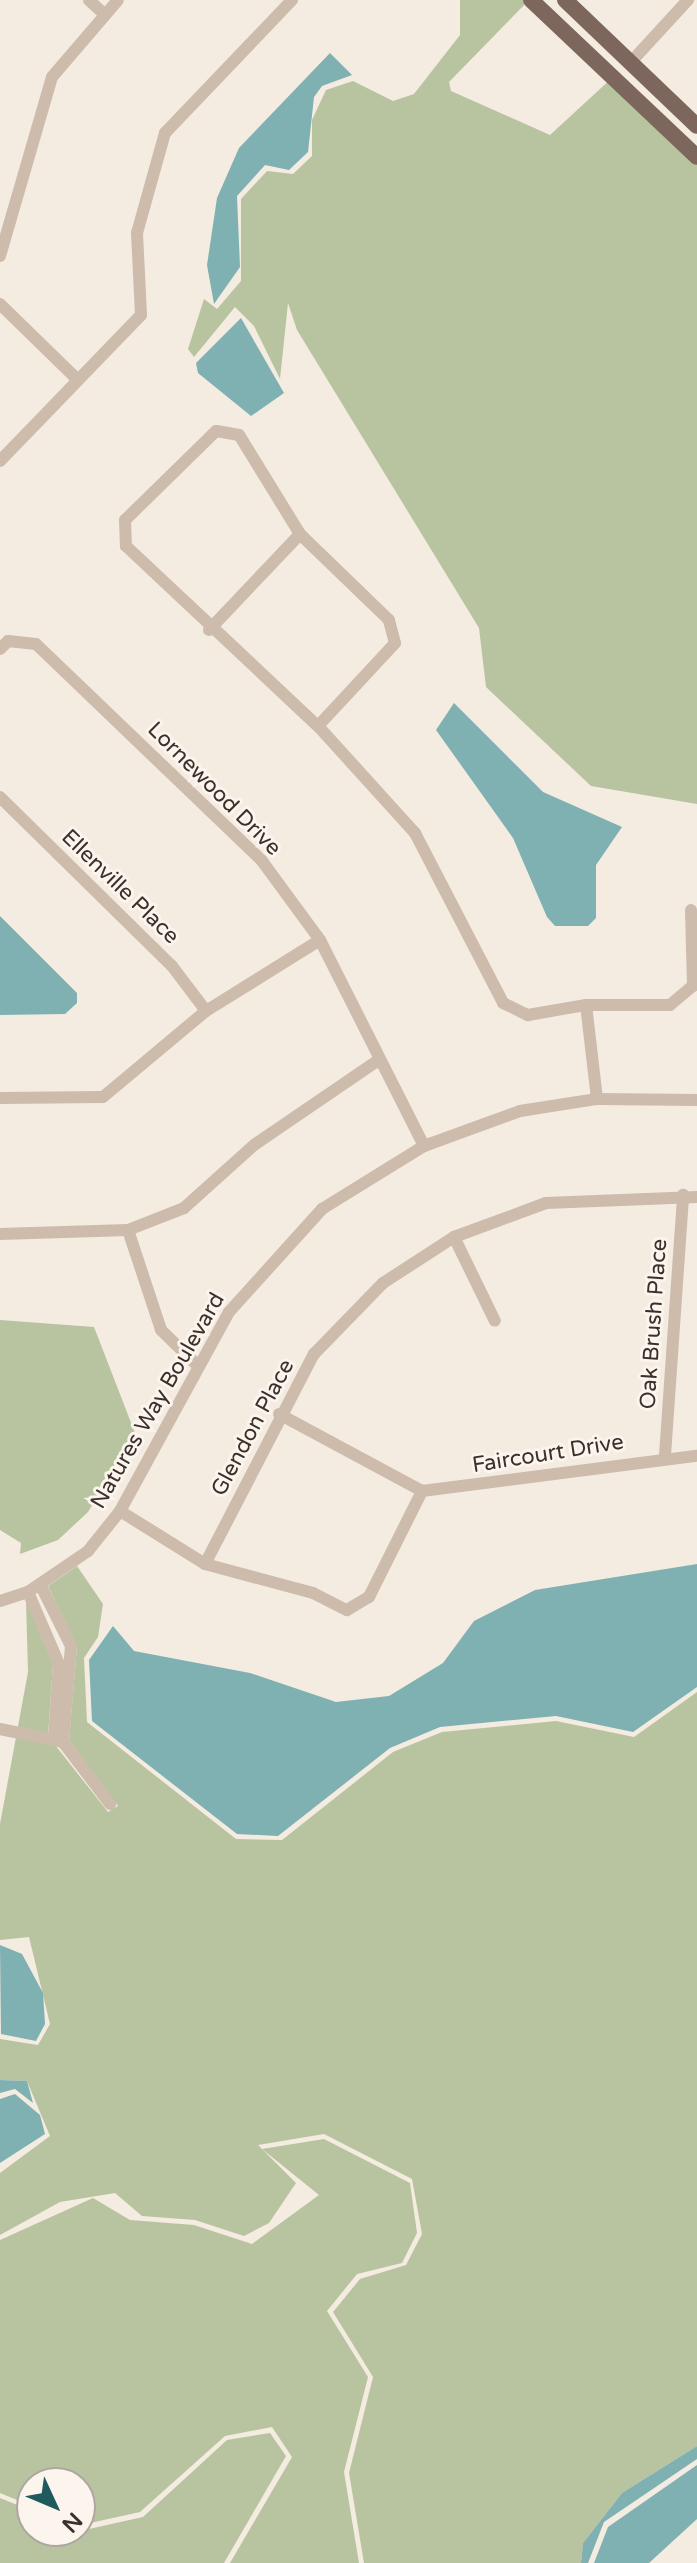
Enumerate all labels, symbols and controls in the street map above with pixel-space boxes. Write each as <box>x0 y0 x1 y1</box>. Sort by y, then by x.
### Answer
street label: Lornewood Drive <box>142 717 286 861</box>
street label: Ellenville Place <box>56 824 184 950</box>
street label: Oak Brush Place <box>635 1238 673 1410</box>
street label: Natures Way Boulevard <box>85 1288 231 1514</box>
street label: Glendon Place <box>206 1355 300 1501</box>
street label: Faircourt Drive <box>470 1429 626 1479</box>
north arrow <box>16 2467 96 2547</box>
text: N <box>56 2507 87 2538</box>

